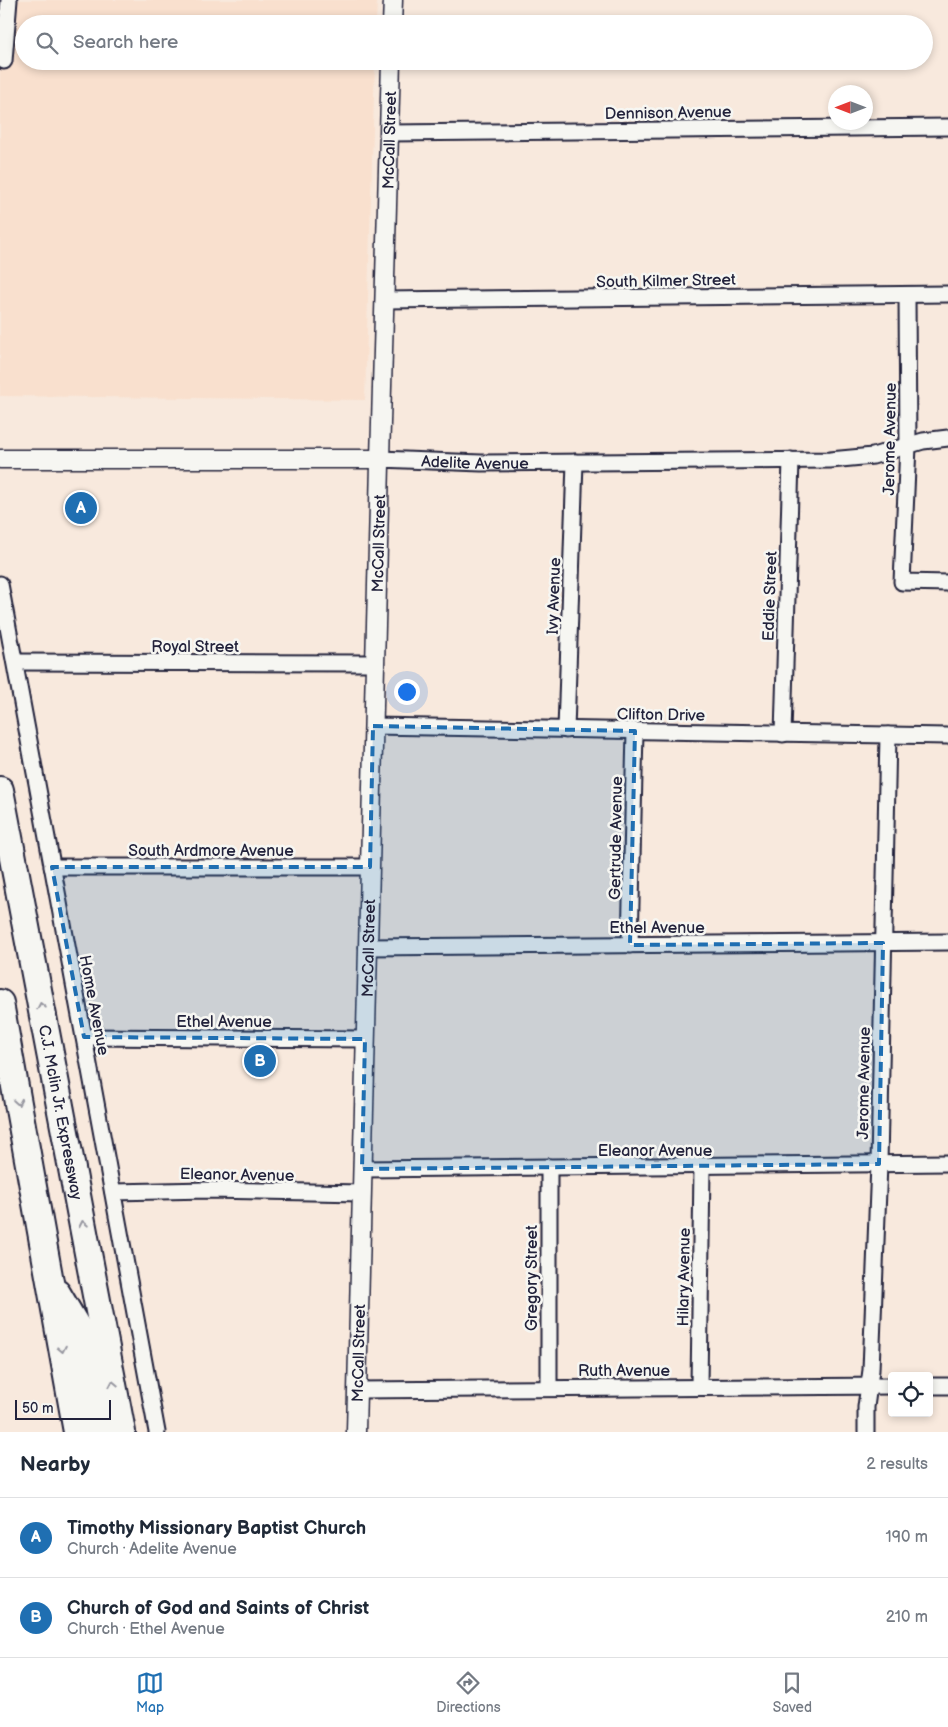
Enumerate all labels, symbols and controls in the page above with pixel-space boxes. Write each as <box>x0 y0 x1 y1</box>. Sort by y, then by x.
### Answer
search box <box>15 15 933 70</box>
icon: search <box>33 29 61 57</box>
text: Search here <box>73 31 178 54</box>
north arrow <box>828 85 873 130</box>
street label: McCall Street <box>379 91 401 189</box>
street label: Dennison Avenue <box>604 103 732 124</box>
street label: South Kilmer Street <box>596 271 736 292</box>
street label: Jerome Avenue <box>880 382 901 496</box>
street label: Adelite Avenue <box>421 453 529 474</box>
pin: A <box>65 489 97 527</box>
street label: McCall Street <box>369 494 390 592</box>
street label: Eddie Street <box>759 551 782 641</box>
street label: Ivy Avenue <box>544 557 565 635</box>
street label: Royal Street <box>151 638 239 657</box>
your location <box>394 679 420 705</box>
street label: Clifton Drive <box>617 705 706 726</box>
street label: Gertrude Avenue <box>606 776 627 900</box>
street label: South Ardmore Avenue <box>128 842 294 861</box>
street label: McCall Street <box>359 899 380 997</box>
street label: Ethel Avenue <box>609 919 705 938</box>
street label: Home Avenue <box>75 954 113 1057</box>
one-way arrow <box>36 1001 47 1010</box>
street label: Ethel Avenue <box>176 1013 272 1032</box>
street label: C.J. Mclin Jr. Expressway <box>34 1023 86 1202</box>
street label: Jerome Avenue <box>854 1026 875 1140</box>
pin: B <box>244 1042 276 1080</box>
one-way arrow <box>13 1098 23 1107</box>
street label: Eleanor Avenue <box>598 1142 713 1161</box>
street label: Eleanor Avenue <box>180 1165 295 1186</box>
one-way arrow <box>78 1220 89 1229</box>
street label: Gregory Street <box>523 1225 542 1331</box>
street label: Hilary Avenue <box>674 1227 695 1327</box>
street label: McCall Street <box>349 1304 370 1402</box>
one-way arrow <box>56 1345 66 1353</box>
street label: Ruth Avenue <box>578 1362 671 1381</box>
map controls <box>888 1372 933 1417</box>
button: locate <box>888 1372 933 1417</box>
one-way arrow <box>108 1380 118 1388</box>
scale bar <box>15 1397 111 1420</box>
text: 50 m <box>22 1400 54 1417</box>
text: Nearby <box>20 1452 90 1477</box>
text: 2 results <box>866 1455 928 1474</box>
text: Timothy Missionary Baptist Church <box>67 1517 366 1540</box>
text: A <box>31 1528 41 1547</box>
text: 190 m <box>886 1528 928 1547</box>
text: Church · Adelite Avenue <box>67 1540 237 1559</box>
text: Church of God and Saints of Christ <box>67 1597 369 1620</box>
text: B <box>30 1608 42 1627</box>
text: 210 m <box>886 1608 928 1627</box>
text: Church · Ethel Avenue <box>67 1620 225 1639</box>
tab: Map <box>136 1669 164 1716</box>
tab: Directions <box>436 1669 501 1716</box>
tab: Saved <box>773 1669 812 1716</box>

